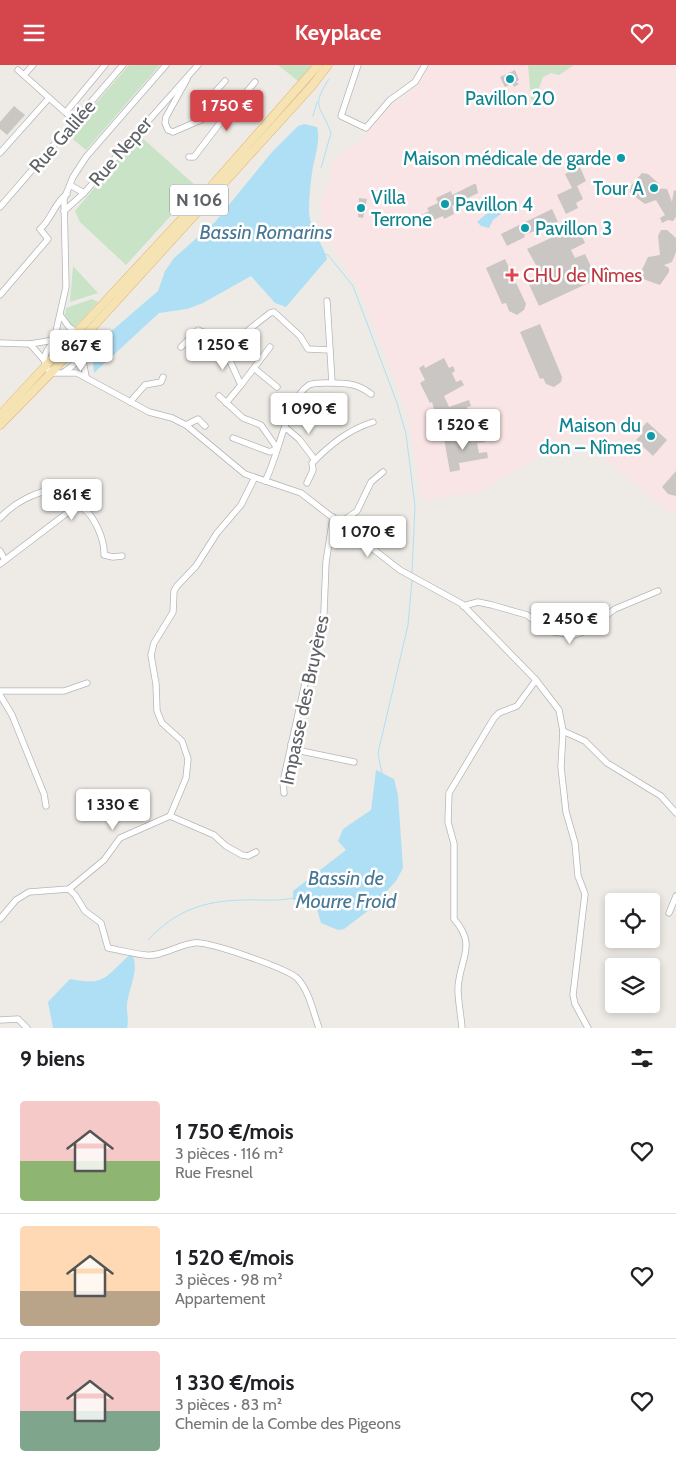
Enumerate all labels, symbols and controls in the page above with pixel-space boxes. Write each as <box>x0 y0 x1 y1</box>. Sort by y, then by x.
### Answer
icon: menu <box>20 19 48 47</box>
text: Keyplace <box>295 19 381 46</box>
icon: heart <box>628 19 656 47</box>
marker: Pavillon 20 <box>504 73 516 85</box>
place label: Pavillon 20 <box>465 87 555 110</box>
pin: 1 750 € <box>181 89 273 132</box>
street label: Rue Galilée <box>24 95 101 178</box>
text: 1 750 € <box>201 96 253 115</box>
street label: Rue Neper <box>84 112 157 191</box>
place label: Maison médicale de garde <box>403 147 611 170</box>
marker: Maison médicale de garde <box>615 152 627 164</box>
place label: Tour A <box>593 177 644 200</box>
marker: Tour A <box>648 182 660 194</box>
road number: N 106 <box>170 185 228 215</box>
place label: Villa Terrone <box>371 186 432 231</box>
place label: Pavillon 4 <box>455 193 533 216</box>
marker: Pavillon 4 <box>439 198 451 210</box>
marker: Villa Terrone <box>355 202 367 214</box>
place label: Pavillon 3 <box>535 217 612 240</box>
water label: Bassin Romarins <box>200 220 333 244</box>
marker: Pavillon 3 <box>519 222 531 234</box>
place label: CHU de Nîmes <box>523 264 642 287</box>
marker: CHU de Nîmes <box>505 268 519 282</box>
pin: 867 € <box>46 329 116 372</box>
pin: 1 250 € <box>177 329 269 371</box>
text: 1 250 € <box>197 335 249 354</box>
text: 867 € <box>61 336 101 355</box>
pin: 1 090 € <box>263 393 355 435</box>
text: 1 090 € <box>282 399 336 418</box>
pin: 1 520 € <box>417 409 509 451</box>
place label: Maison du don – Nîmes <box>539 414 641 459</box>
text: 1 520 € <box>437 415 489 434</box>
marker: Maison du don – Nîmes <box>645 430 657 442</box>
pin: 861 € <box>37 479 107 521</box>
text: 861 € <box>53 485 91 504</box>
pin: 1 070 € <box>322 515 414 558</box>
text: 1 070 € <box>341 522 395 541</box>
pin: 2 450 € <box>524 603 616 645</box>
text: 2 450 € <box>542 609 598 628</box>
street label: Impasse des Bruyères <box>275 613 334 787</box>
pin: 1 330 € <box>67 789 159 831</box>
text: 1 330 € <box>87 795 139 814</box>
water label: Bassin de Mourre Froid <box>295 866 397 913</box>
map controls <box>605 893 660 1013</box>
button: locate <box>605 893 660 948</box>
button: layers <box>605 958 660 1013</box>
icon: filters <box>628 1044 656 1072</box>
text: 9 biens <box>20 1046 85 1071</box>
text: 1 750 €/mois <box>175 1119 294 1144</box>
icon: home <box>60 1121 120 1181</box>
icon: heart <box>628 1137 656 1165</box>
text: 3 pièces · 116 m² <box>175 1144 283 1163</box>
text: Rue Fresnel <box>175 1163 253 1182</box>
text: 1 520 €/mois <box>175 1245 294 1270</box>
icon: home <box>60 1246 120 1306</box>
icon: heart <box>628 1262 656 1290</box>
text: 3 pièces · 98 m² <box>175 1270 282 1289</box>
text: Appartement <box>175 1289 265 1308</box>
text: 1 330 €/mois <box>175 1370 294 1395</box>
icon: home <box>60 1371 120 1431</box>
icon: heart <box>628 1387 656 1415</box>
text: 3 pièces · 83 m² <box>175 1395 282 1414</box>
text: Chemin de la Combe des Pigeons <box>175 1414 401 1433</box>

